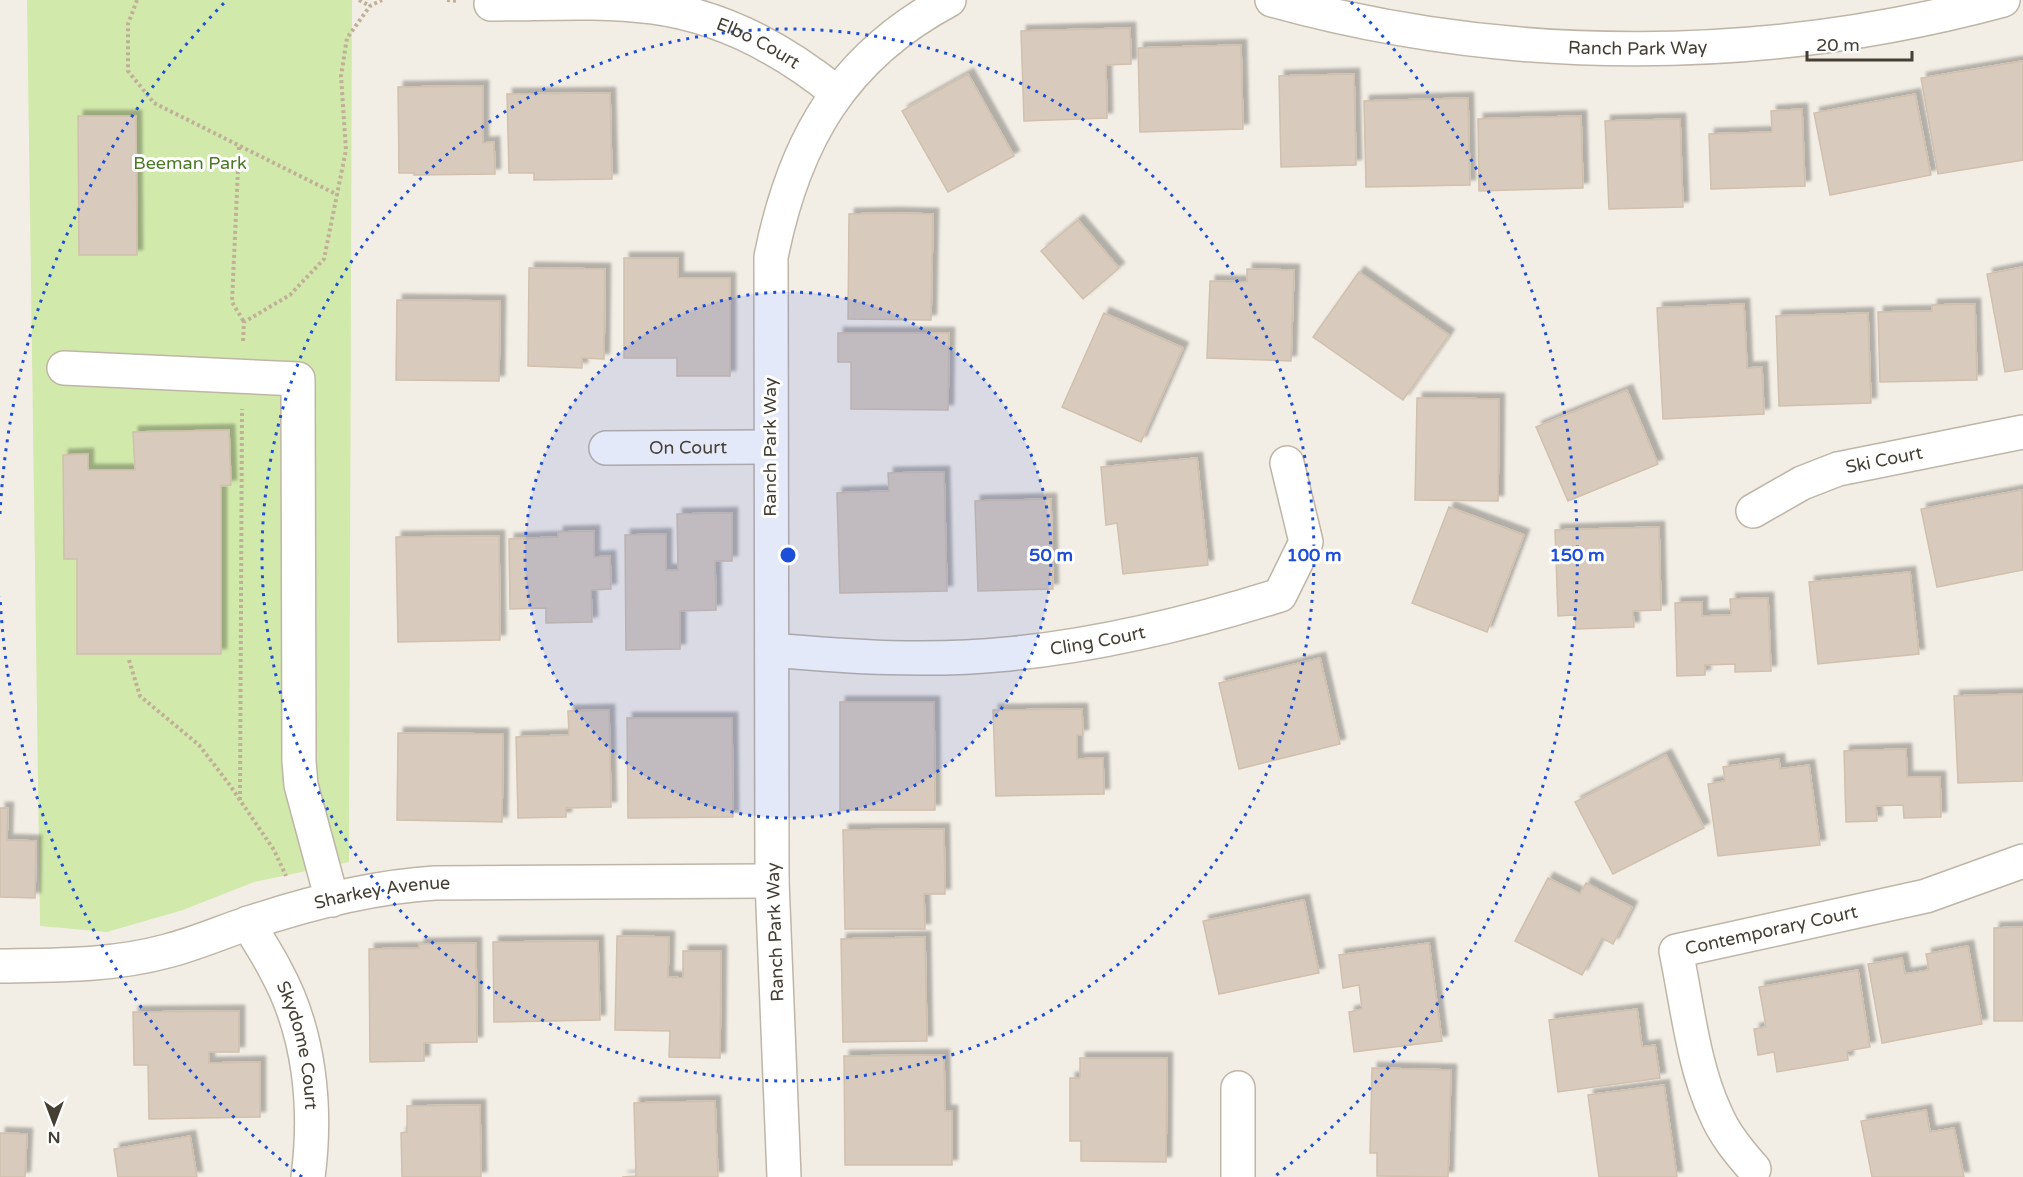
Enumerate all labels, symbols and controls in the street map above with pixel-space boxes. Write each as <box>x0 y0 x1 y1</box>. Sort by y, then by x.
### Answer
street label: Elbo Court <box>713 13 804 73</box>
scale bar <box>1807 24 1912 62</box>
text: 20 m <box>1816 34 1860 56</box>
street label: Ranch Park Way <box>1567 36 1708 60</box>
park label: Beeman Park <box>133 152 247 174</box>
street label: Ranch Park Way <box>759 377 781 517</box>
street label: On Court <box>649 436 727 459</box>
street label: Ski Court <box>1844 441 1924 478</box>
text: 50 m <box>1029 544 1073 566</box>
text: 100 m <box>1286 544 1342 566</box>
text: 150 m <box>1549 544 1605 566</box>
centre of rings <box>778 545 798 565</box>
street label: Cling Court <box>1049 621 1147 660</box>
street label: Ranch Park Way <box>762 862 788 1002</box>
street label: Sharkey Avenue <box>312 872 450 914</box>
street label: Contemporary Court <box>1683 900 1860 960</box>
street label: Skydome Court <box>272 977 322 1110</box>
north arrow <box>24 1093 84 1153</box>
text: N <box>48 1127 60 1147</box>

